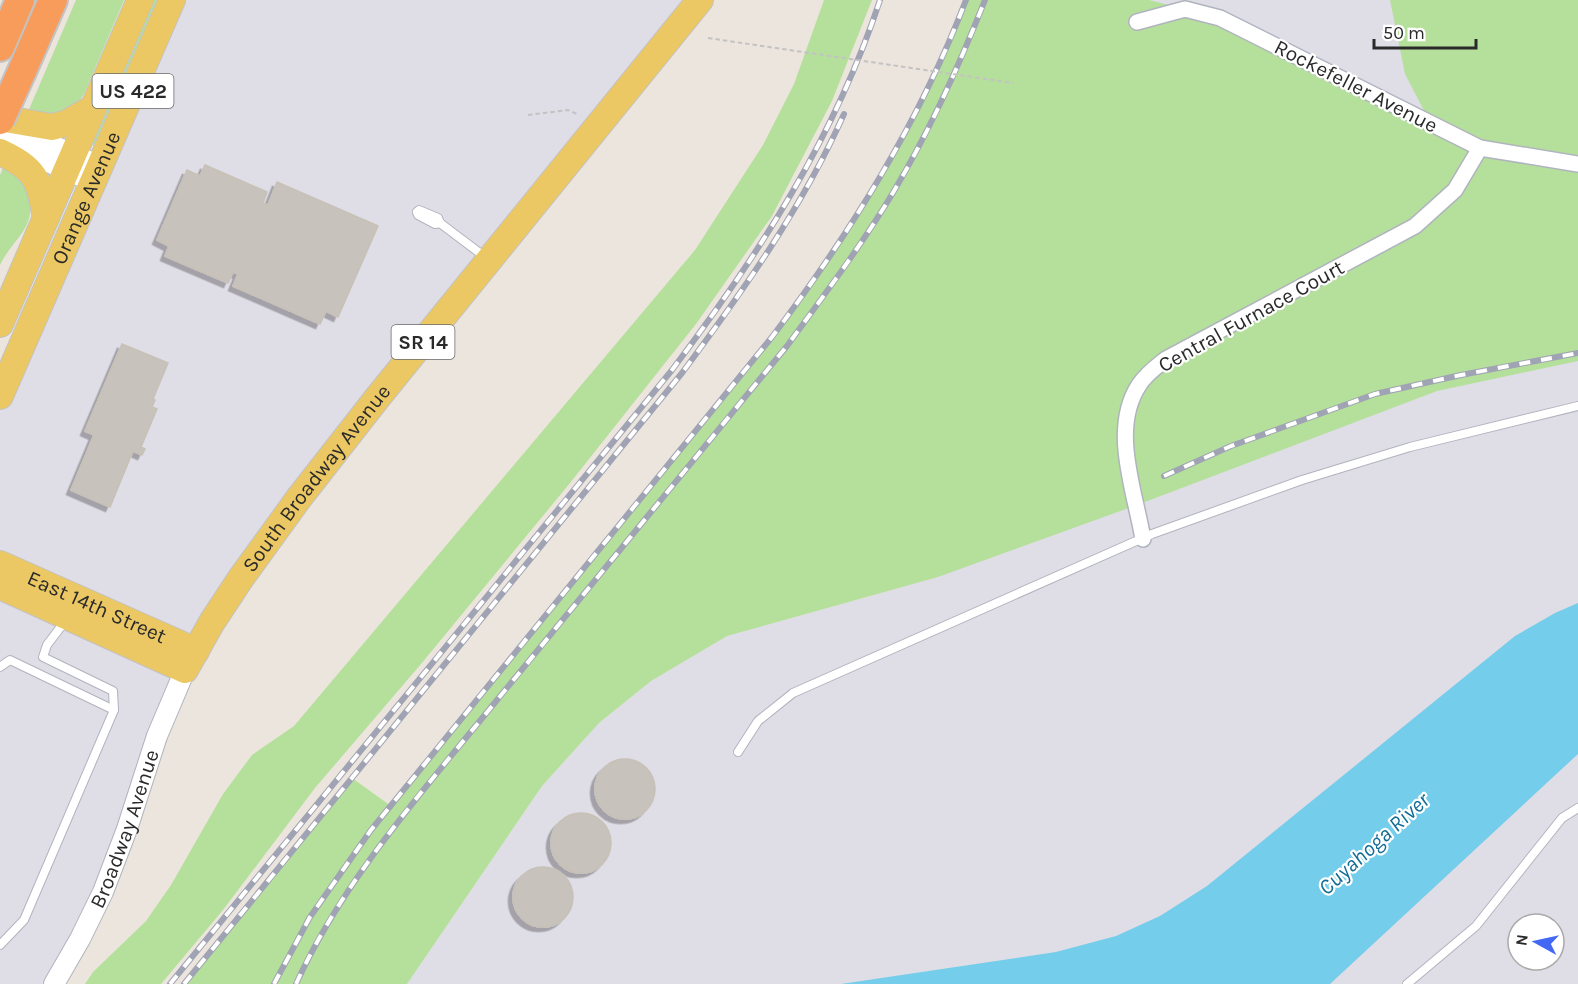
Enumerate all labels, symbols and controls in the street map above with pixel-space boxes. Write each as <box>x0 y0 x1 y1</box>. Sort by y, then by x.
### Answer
scale bar <box>1374 12 1476 50</box>
text: 50 m <box>1383 22 1425 44</box>
street label: Rockefeller Avenue <box>1270 34 1442 138</box>
road number: US 422 <box>92 74 174 108</box>
street label: Orange Avenue <box>47 128 125 268</box>
street label: Central Furnace Court <box>1154 255 1348 377</box>
road number: SR 14 <box>392 325 454 359</box>
street label: South Broadway Avenue <box>237 380 395 577</box>
street label: East 14th Street <box>24 566 170 648</box>
street label: Broadway Avenue <box>85 747 164 912</box>
water label: Cuyahoga River <box>1313 786 1436 901</box>
north arrow <box>1506 912 1566 972</box>
text: N <box>1511 933 1532 947</box>

